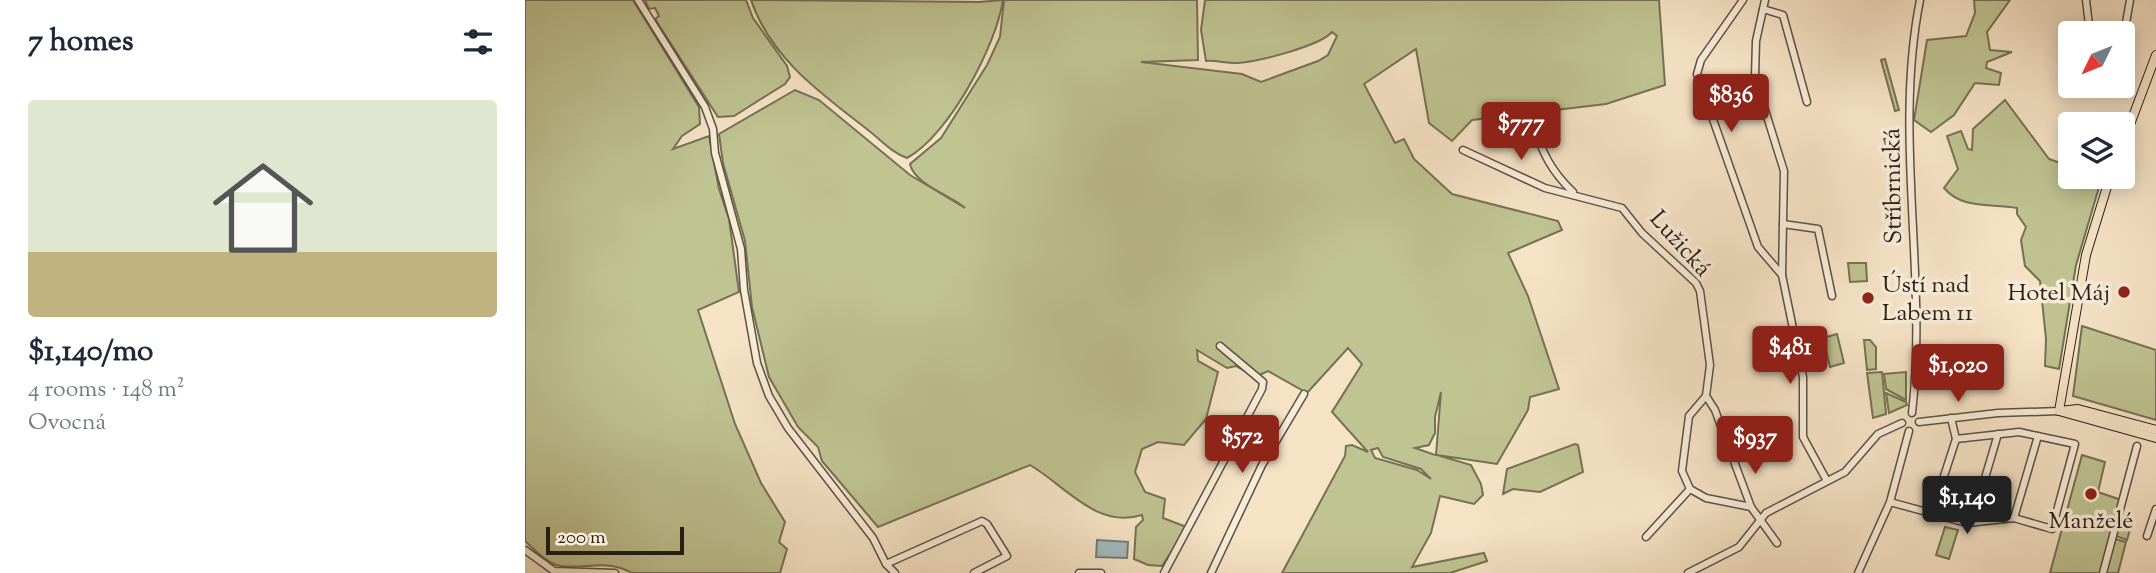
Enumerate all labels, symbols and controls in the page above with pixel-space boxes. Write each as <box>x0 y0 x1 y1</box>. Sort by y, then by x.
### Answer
text: 7 homes <box>28 21 133 64</box>
north arrow <box>2058 21 2135 98</box>
map controls <box>2058 21 2135 189</box>
icon: filters <box>459 23 497 61</box>
pin: $836 <box>1690 74 1772 134</box>
text: $836 <box>1709 80 1753 113</box>
pin: $777 <box>1480 102 1562 162</box>
text: $777 <box>1498 108 1544 141</box>
button: layers <box>2058 112 2135 189</box>
street label: Stříbrnická <box>1876 128 1912 244</box>
icon: home <box>200 145 326 271</box>
street label: Lužická <box>1640 204 1719 285</box>
place label: Ústí nad Labem 11 <box>1882 269 1973 331</box>
place label: Hotel Máj <box>2007 277 2110 311</box>
marker: Hotel Máj <box>2116 284 2132 300</box>
marker: Ústí nad Labem 11 <box>1860 290 1876 306</box>
pin: $481 <box>1749 326 1831 386</box>
text: $1,140/mo <box>28 331 153 374</box>
text: $481 <box>1768 332 1812 365</box>
pin: $1,020 <box>1901 344 2015 404</box>
text: $1,020 <box>1928 350 1988 383</box>
text: 4 rooms · 148 m² <box>28 374 185 407</box>
text: Ovocná <box>28 407 106 440</box>
pin: $572 <box>1201 416 1283 475</box>
pin: $937 <box>1714 416 1796 476</box>
text: $572 <box>1221 421 1263 454</box>
text: $937 <box>1733 422 1777 455</box>
pin: $1,140 <box>1910 476 2024 536</box>
text: $1,140 <box>1938 482 1996 515</box>
marker: Manželé <box>2083 486 2099 502</box>
place label: Manželé <box>2048 505 2134 539</box>
scale bar <box>546 524 684 556</box>
text: 200 m <box>557 525 606 552</box>

